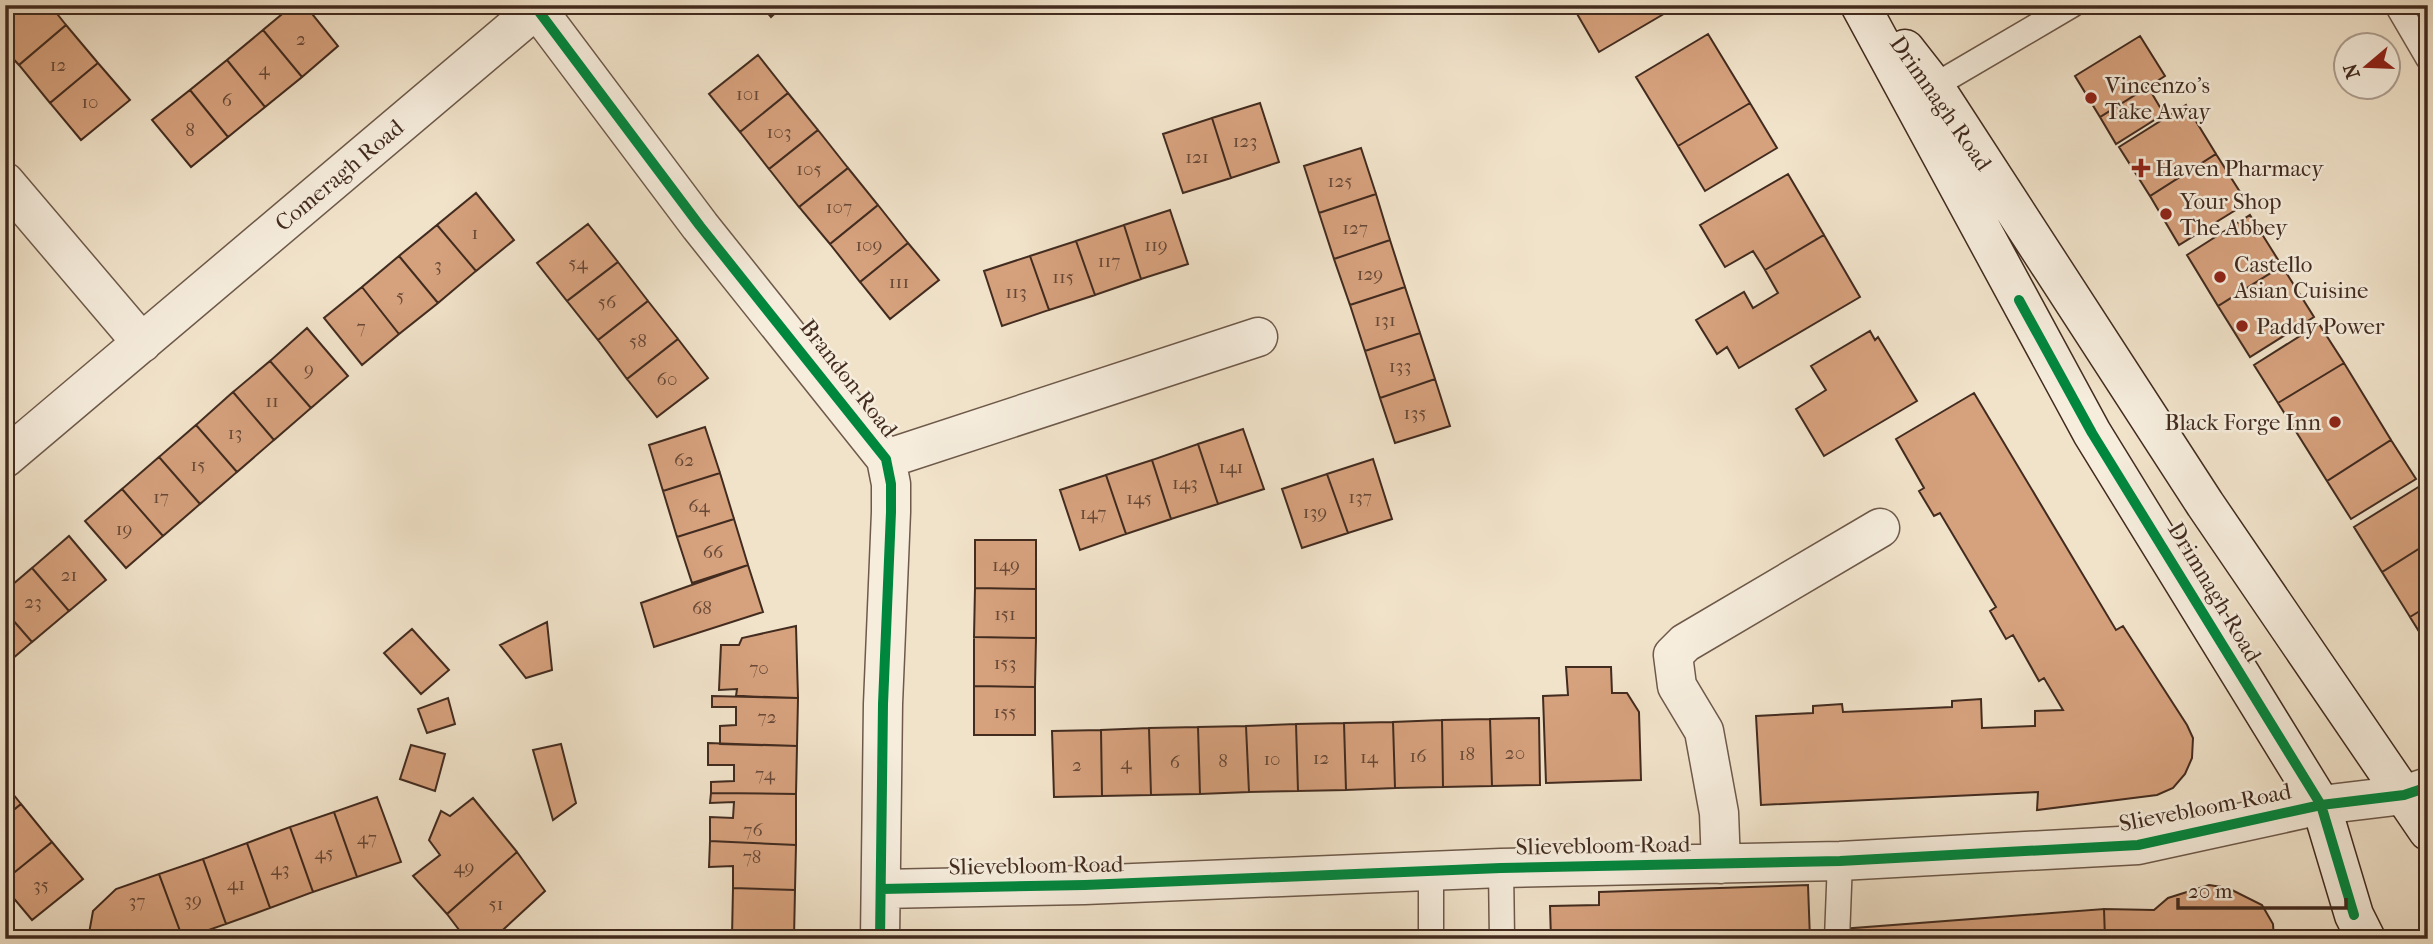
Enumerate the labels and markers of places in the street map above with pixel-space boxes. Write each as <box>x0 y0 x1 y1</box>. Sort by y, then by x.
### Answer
place label: Vincenzo's Take Away <box>2104 72 2211 125</box>
marker: Vincenzo's Take Away <box>2083 90 2099 106</box>
place label: Haven Pharmacy <box>2155 155 2324 182</box>
marker: Haven Pharmacy <box>2133 160 2149 176</box>
place label: Your Shop The Abbey <box>2179 188 2288 241</box>
marker: Your Shop The Abbey <box>2158 206 2174 222</box>
place label: Castello Asian Cuisine <box>2233 251 2368 304</box>
marker: Castello Asian Cuisine <box>2212 269 2228 285</box>
place label: Paddy Power <box>2256 313 2385 340</box>
marker: Paddy Power <box>2234 318 2250 334</box>
place label: Black Forge Inn <box>2164 409 2322 436</box>
marker: Black Forge Inn <box>2327 414 2343 430</box>

